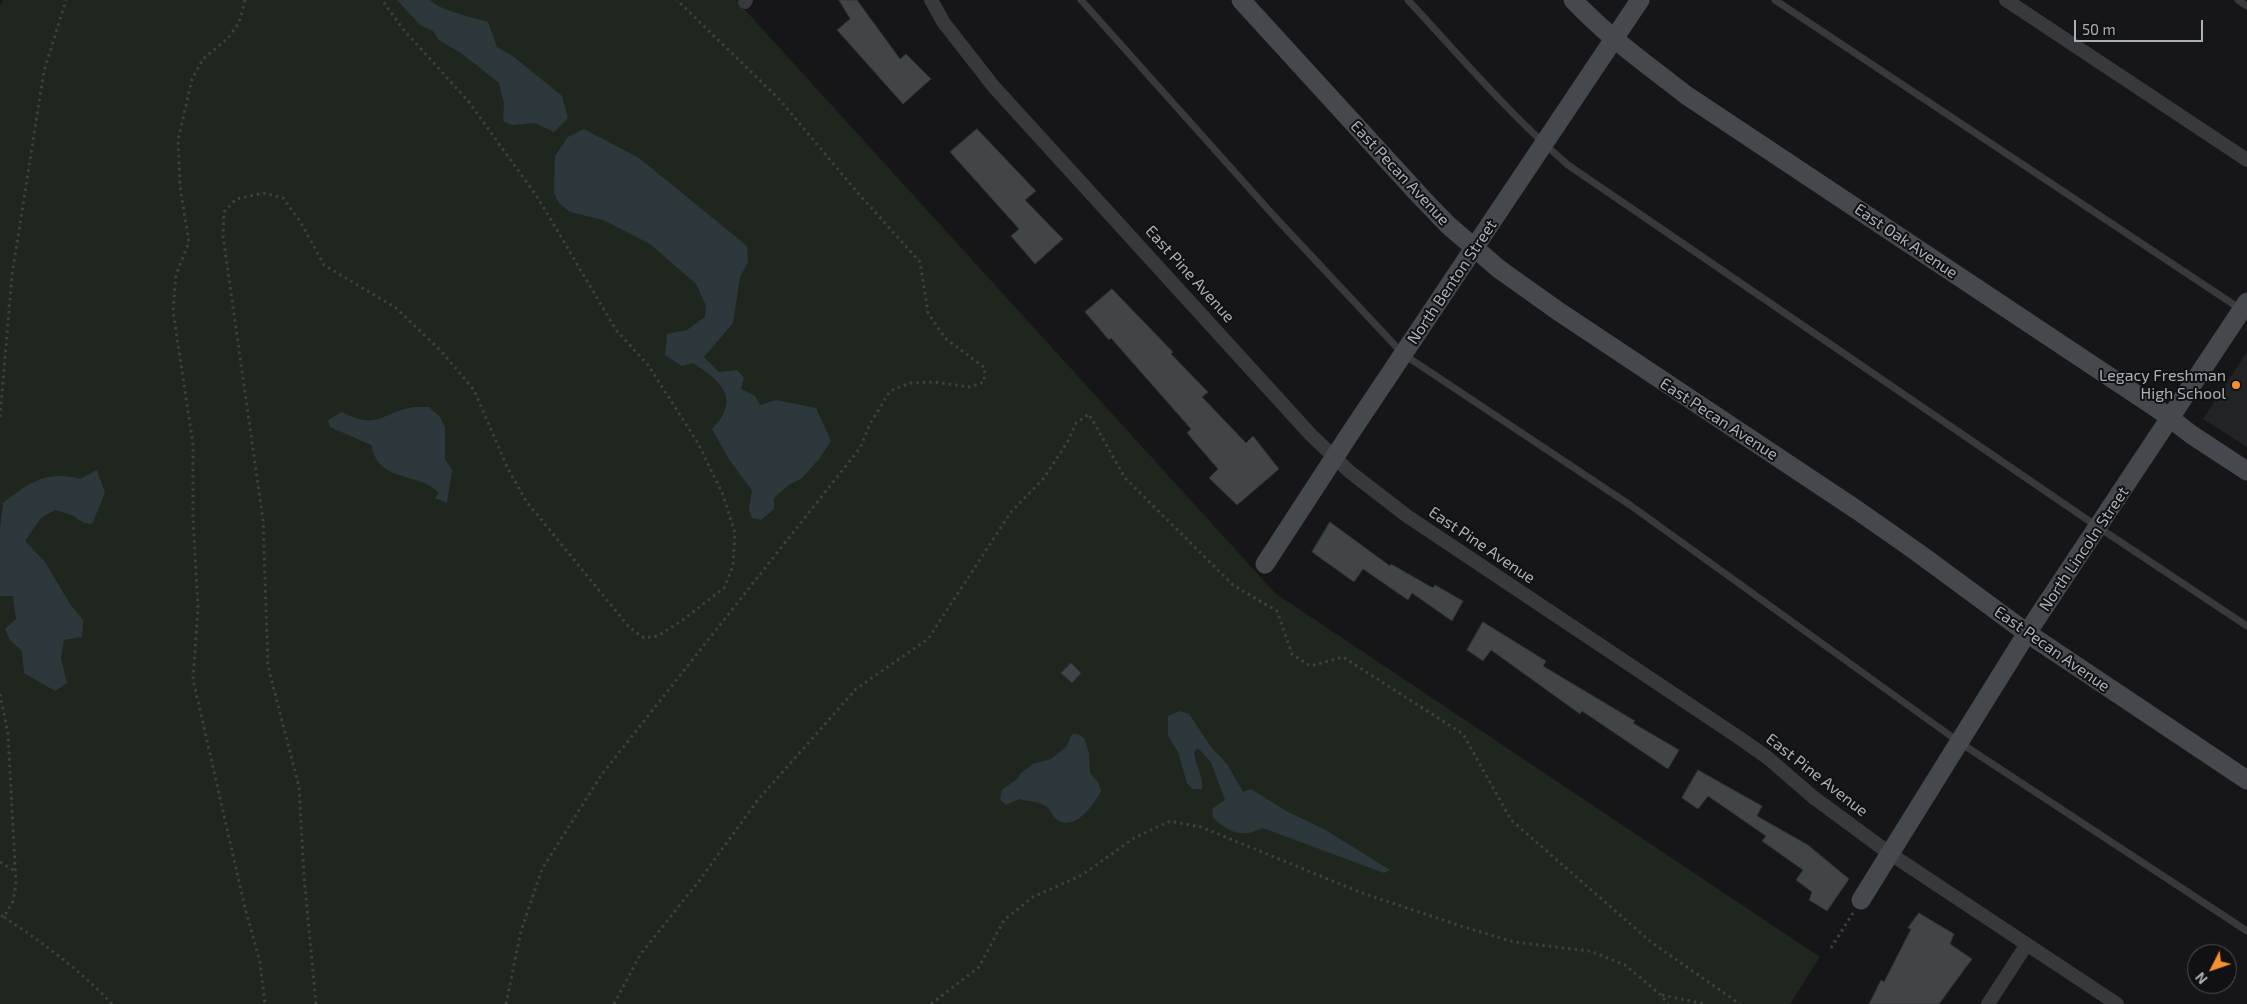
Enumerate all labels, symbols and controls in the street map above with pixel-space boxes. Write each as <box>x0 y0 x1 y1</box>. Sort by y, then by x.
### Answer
scale bar <box>2077 10 2206 42</box>
text: 50 m <box>2082 20 2116 38</box>
street label: East Pecan Avenue <box>1346 117 1454 229</box>
street label: East Oak Avenue <box>1851 199 1961 283</box>
street label: North Benton Street <box>1403 216 1501 348</box>
street label: East Pine Avenue <box>1141 221 1239 327</box>
place label: Legacy Freshman High School <box>2099 366 2226 404</box>
street label: East Pecan Avenue <box>1657 374 1781 464</box>
marker: Legacy Freshman High School <box>2230 379 2242 391</box>
street label: North Lincoln Street <box>2035 483 2133 615</box>
street label: East Pine Avenue <box>1425 502 1539 588</box>
street label: East Pecan Avenue <box>1991 602 2113 696</box>
street label: East Pine Avenue <box>1762 729 1872 821</box>
north arrow <box>2187 944 2237 994</box>
text: N <box>2191 969 2211 988</box>

